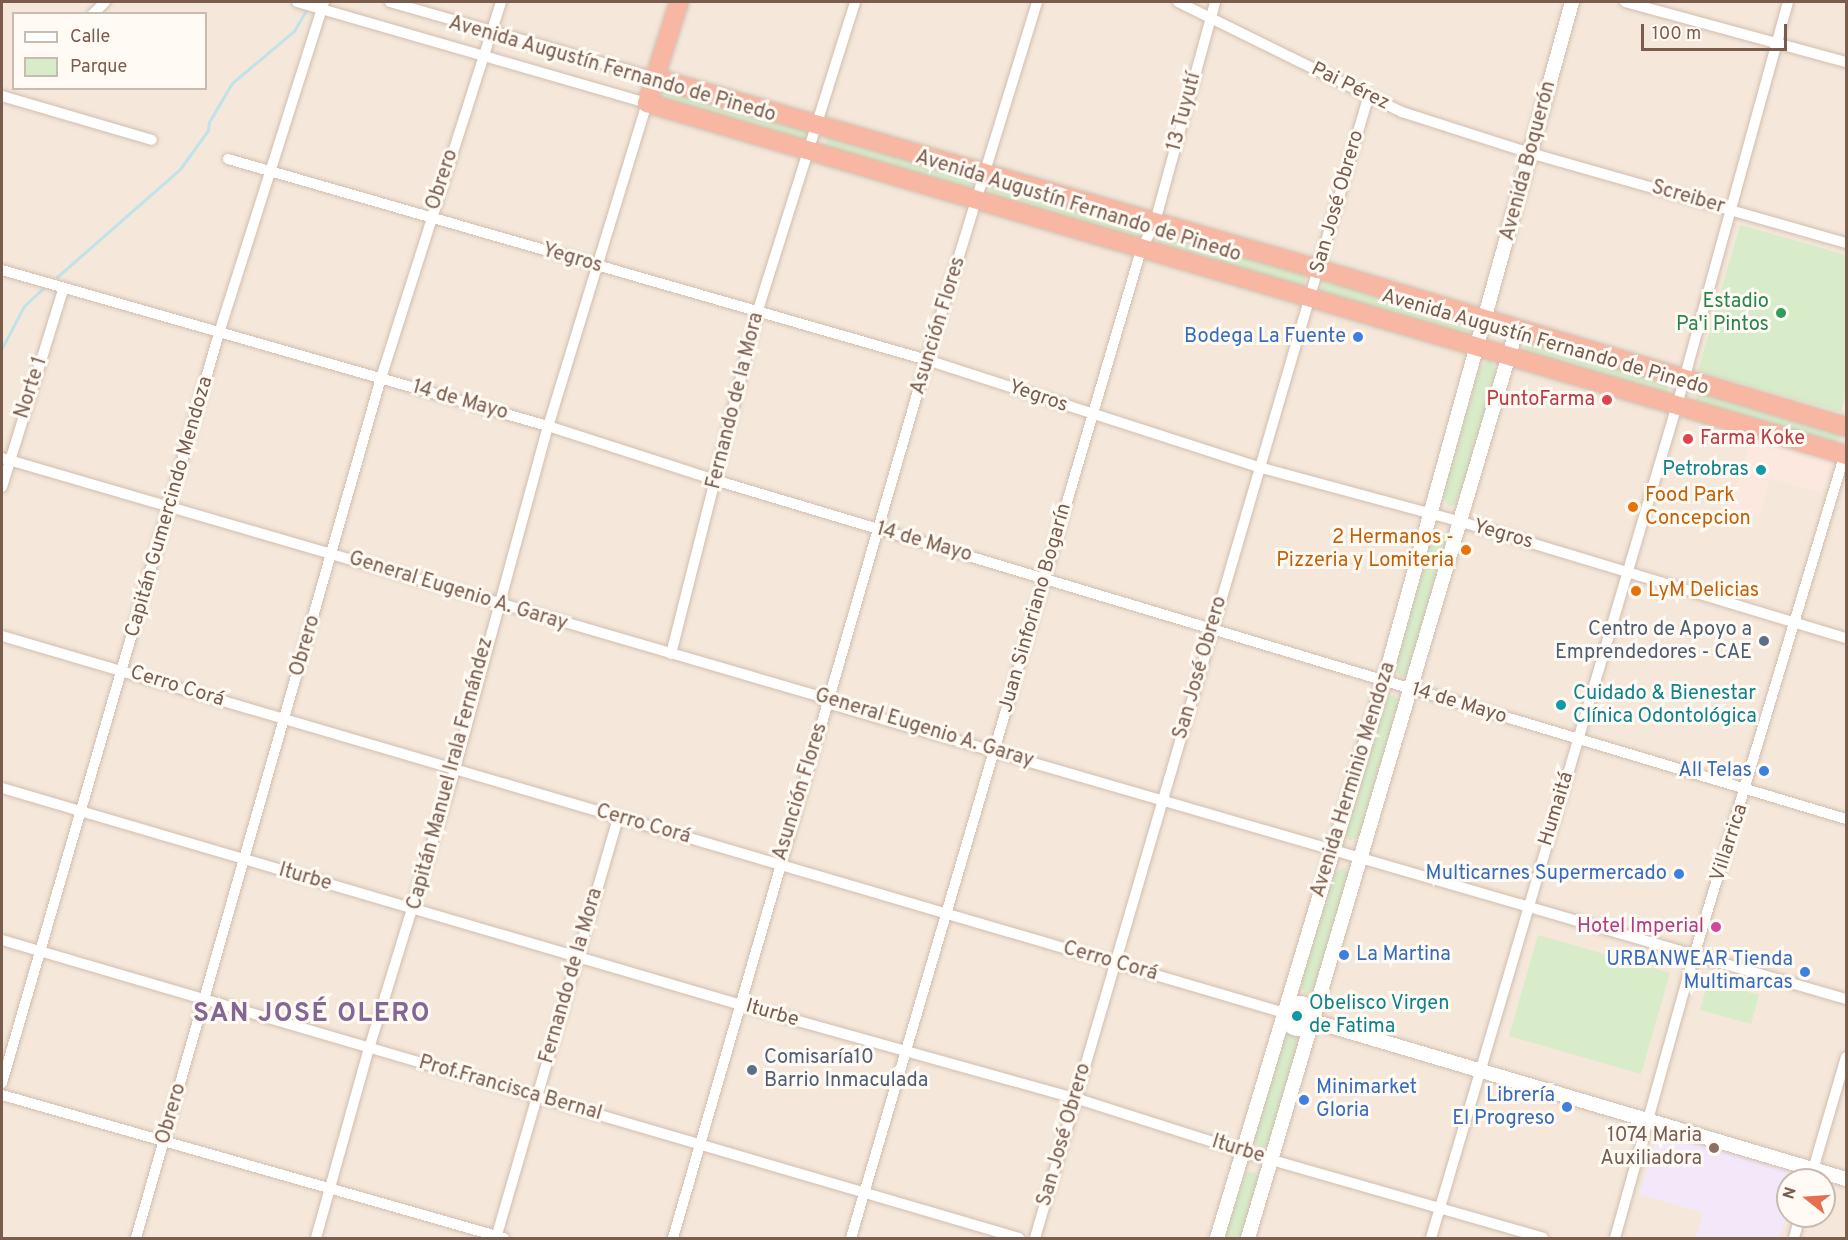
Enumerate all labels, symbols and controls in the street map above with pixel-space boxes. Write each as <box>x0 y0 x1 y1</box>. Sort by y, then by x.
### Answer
legend <box>12 12 207 90</box>
street label: Avenida Augustín Fernando de Pinedo <box>445 12 779 128</box>
scale bar <box>1644 12 1790 50</box>
text: 100 m <box>1652 23 1701 46</box>
text: Calle <box>70 26 110 49</box>
text: Parque <box>70 56 127 79</box>
street label: Pai Pérez <box>1307 58 1393 116</box>
street label: 13 Tuyutí <box>1163 70 1207 154</box>
street label: Avenida Boquerón <box>1496 79 1562 243</box>
street label: San José Obrero <box>1306 128 1370 276</box>
street label: Avenida Augustín Fernando de Pinedo <box>912 146 1244 268</box>
street label: Obrero <box>422 147 464 213</box>
street label: Screiber <box>1649 176 1727 220</box>
street label: Yegros <box>539 239 605 279</box>
street label: Asunción Flores <box>907 254 971 398</box>
street label: Avenida Augustín Fernando de Pinedo <box>1378 285 1712 401</box>
place label: Estadio Pa'i Pintos <box>1676 290 1769 337</box>
marker: Estadio Pa'i Pintos <box>1774 306 1788 320</box>
street label: Fernando de la Mora <box>702 310 770 492</box>
place label: Bodega La Fuente <box>1184 325 1346 349</box>
marker: Bodega La Fuente <box>1351 330 1365 344</box>
street label: Norte 1 <box>11 354 53 422</box>
street label: Capitán Gumercindo Mendoza <box>121 374 219 640</box>
street label: 14 de Mayo <box>409 376 511 426</box>
street label: Yegros <box>1005 376 1071 418</box>
place label: PuntoFarma <box>1486 388 1595 412</box>
marker: PuntoFarma <box>1600 393 1614 407</box>
place label: Farma Koke <box>1700 427 1805 451</box>
marker: Farma Koke <box>1681 432 1695 446</box>
place label: Petrobras <box>1662 458 1749 482</box>
marker: Petrobras <box>1754 463 1768 477</box>
place label: Food Park Concepcion <box>1645 484 1751 531</box>
marker: Food Park Concepcion <box>1626 500 1640 514</box>
street label: Juan Sinforiano Bogarín <box>995 501 1077 715</box>
street label: Yegros <box>1470 515 1536 555</box>
street label: 14 de Mayo <box>873 518 975 568</box>
place label: 2 Hermanos - Pizzeria y Lomiteria <box>1276 526 1454 573</box>
marker: 2 Hermanos - Pizzeria y Lomiteria <box>1459 543 1473 557</box>
street label: General Eugenio A. Garay <box>345 547 571 637</box>
place label: LyM Delicias <box>1648 579 1759 603</box>
marker: LyM Delicias <box>1629 584 1643 598</box>
street label: San José Obrero <box>1169 594 1233 742</box>
street label: Obrero <box>286 613 326 679</box>
place label: Centro de Apoyo a Emprendedores - CAE <box>1555 618 1752 665</box>
marker: Centro de Apoyo a Emprendedores - CAE <box>1757 634 1771 648</box>
street label: Capitán Manuel Irala Fernández <box>403 635 499 913</box>
street label: Avenida Herminio Mendoza <box>1307 659 1401 901</box>
street label: Cerro Corá <box>127 661 227 713</box>
street label: 14 de Mayo <box>1408 678 1510 730</box>
place label: Cuidado & Bienestar Clínica Odontológica <box>1573 682 1757 729</box>
street label: General Eugenio A. Garay <box>811 684 1037 774</box>
marker: Cuidado & Bienestar Clínica Odontológica <box>1554 698 1568 712</box>
street label: Asunción Flores <box>769 720 833 864</box>
place label: All Telas <box>1677 759 1752 783</box>
marker: All Telas <box>1757 764 1771 778</box>
street label: Humaitá <box>1534 769 1580 849</box>
street label: Cerro Corá <box>593 800 693 850</box>
street label: Villarrica <box>1706 801 1754 885</box>
street label: Iturbe <box>276 859 334 897</box>
place label: Multicarnes Supermercado <box>1426 862 1667 886</box>
marker: Multicarnes Supermercado <box>1672 867 1686 881</box>
street label: Fernando de la Mora <box>535 886 609 1066</box>
place label: Hotel Imperial <box>1577 915 1704 939</box>
marker: Hotel Imperial <box>1709 920 1723 934</box>
street label: Cerro Corá <box>1060 937 1160 987</box>
place label: La Martina <box>1356 943 1451 967</box>
marker: La Martina <box>1337 948 1351 962</box>
place label: URBANWEAR Tienda Multimarcas <box>1605 948 1793 995</box>
marker: URBANWEAR Tienda Multimarcas <box>1798 965 1812 979</box>
place label: Obelisco Virgen de Fatima <box>1309 993 1450 1040</box>
street label: Iturbe <box>743 995 801 1033</box>
district label: SAN JOSÉ OLERO <box>193 999 431 1031</box>
marker: Obelisco Virgen de Fatima <box>1290 1009 1304 1023</box>
place label: Comisaría10 Barrio Inmaculada <box>764 1046 928 1093</box>
street label: Prof.Francisca Bernal <box>416 1051 604 1127</box>
street label: San José Obrero <box>1033 1061 1097 1209</box>
marker: Comisaría10 Barrio Inmaculada <box>745 1063 759 1077</box>
place label: Minimarket Gloria <box>1316 1076 1417 1123</box>
street label: Obrero <box>152 1081 192 1147</box>
place label: Librería El Progreso <box>1452 1084 1555 1131</box>
marker: Minimarket Gloria <box>1297 1093 1311 1107</box>
marker: Librería El Progreso <box>1560 1100 1574 1114</box>
place label: 1074 Maria Auxiliadora <box>1600 1124 1702 1171</box>
street label: Iturbe <box>1209 1131 1267 1169</box>
marker: 1074 Maria Auxiliadora <box>1707 1141 1721 1155</box>
north arrow <box>1776 1168 1836 1228</box>
text: N <box>1779 1185 1802 1202</box>

